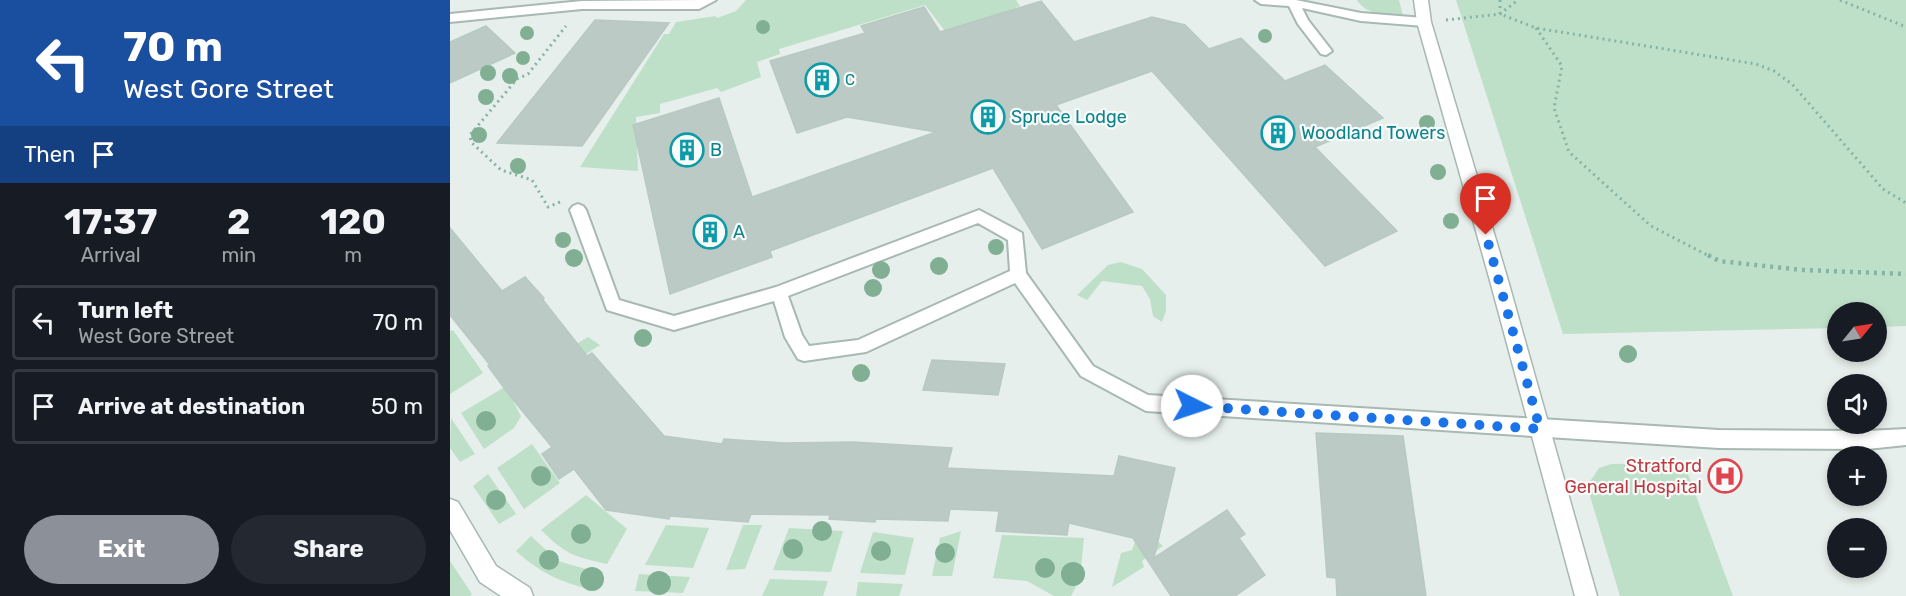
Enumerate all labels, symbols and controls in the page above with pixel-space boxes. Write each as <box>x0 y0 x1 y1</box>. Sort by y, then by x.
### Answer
text: 70 m <box>123 22 223 72</box>
icon: left <box>24 24 102 102</box>
building icon: C <box>804 62 840 98</box>
place label: C <box>845 71 855 89</box>
text: West Gore Street <box>123 73 334 105</box>
building icon: Spruce Lodge <box>970 99 1006 135</box>
place label: Spruce Lodge <box>1011 106 1127 128</box>
building icon: Woodland Towers <box>1260 115 1296 151</box>
place label: Woodland Towers <box>1301 122 1445 144</box>
building icon: B <box>669 132 705 168</box>
icon: arrive <box>87 138 120 171</box>
place label: B <box>710 139 722 161</box>
text: Then <box>24 141 75 168</box>
pin <box>1460 173 1511 235</box>
icon: arrive <box>1469 182 1502 215</box>
text: 17:37 <box>64 200 157 243</box>
text: 2 <box>227 200 251 243</box>
text: 120 <box>320 200 386 243</box>
building icon: A <box>692 214 728 250</box>
place label: A <box>733 221 745 243</box>
text: Arrival <box>81 243 141 267</box>
text: min <box>221 243 256 267</box>
text: m <box>344 243 362 267</box>
text: Turn left <box>78 297 173 324</box>
north arrow <box>1827 302 1887 362</box>
map controls <box>1827 302 1887 578</box>
icon: left <box>27 306 60 339</box>
text: 70 m <box>373 309 423 336</box>
text: West Gore Street <box>78 324 234 348</box>
position arrow <box>1160 374 1224 438</box>
button: sound <box>1827 374 1887 434</box>
icon: arrive <box>27 390 60 423</box>
text: Arrive at destination <box>78 393 305 420</box>
text: 50 m <box>371 393 423 420</box>
button: + <box>1827 446 1887 506</box>
place label: Stratford General Hospital <box>1564 455 1702 498</box>
hospital icon: Stratford General Hospital <box>1707 458 1743 494</box>
button: Exit <box>24 515 219 584</box>
button: Share <box>231 515 426 584</box>
button: − <box>1827 518 1887 578</box>

